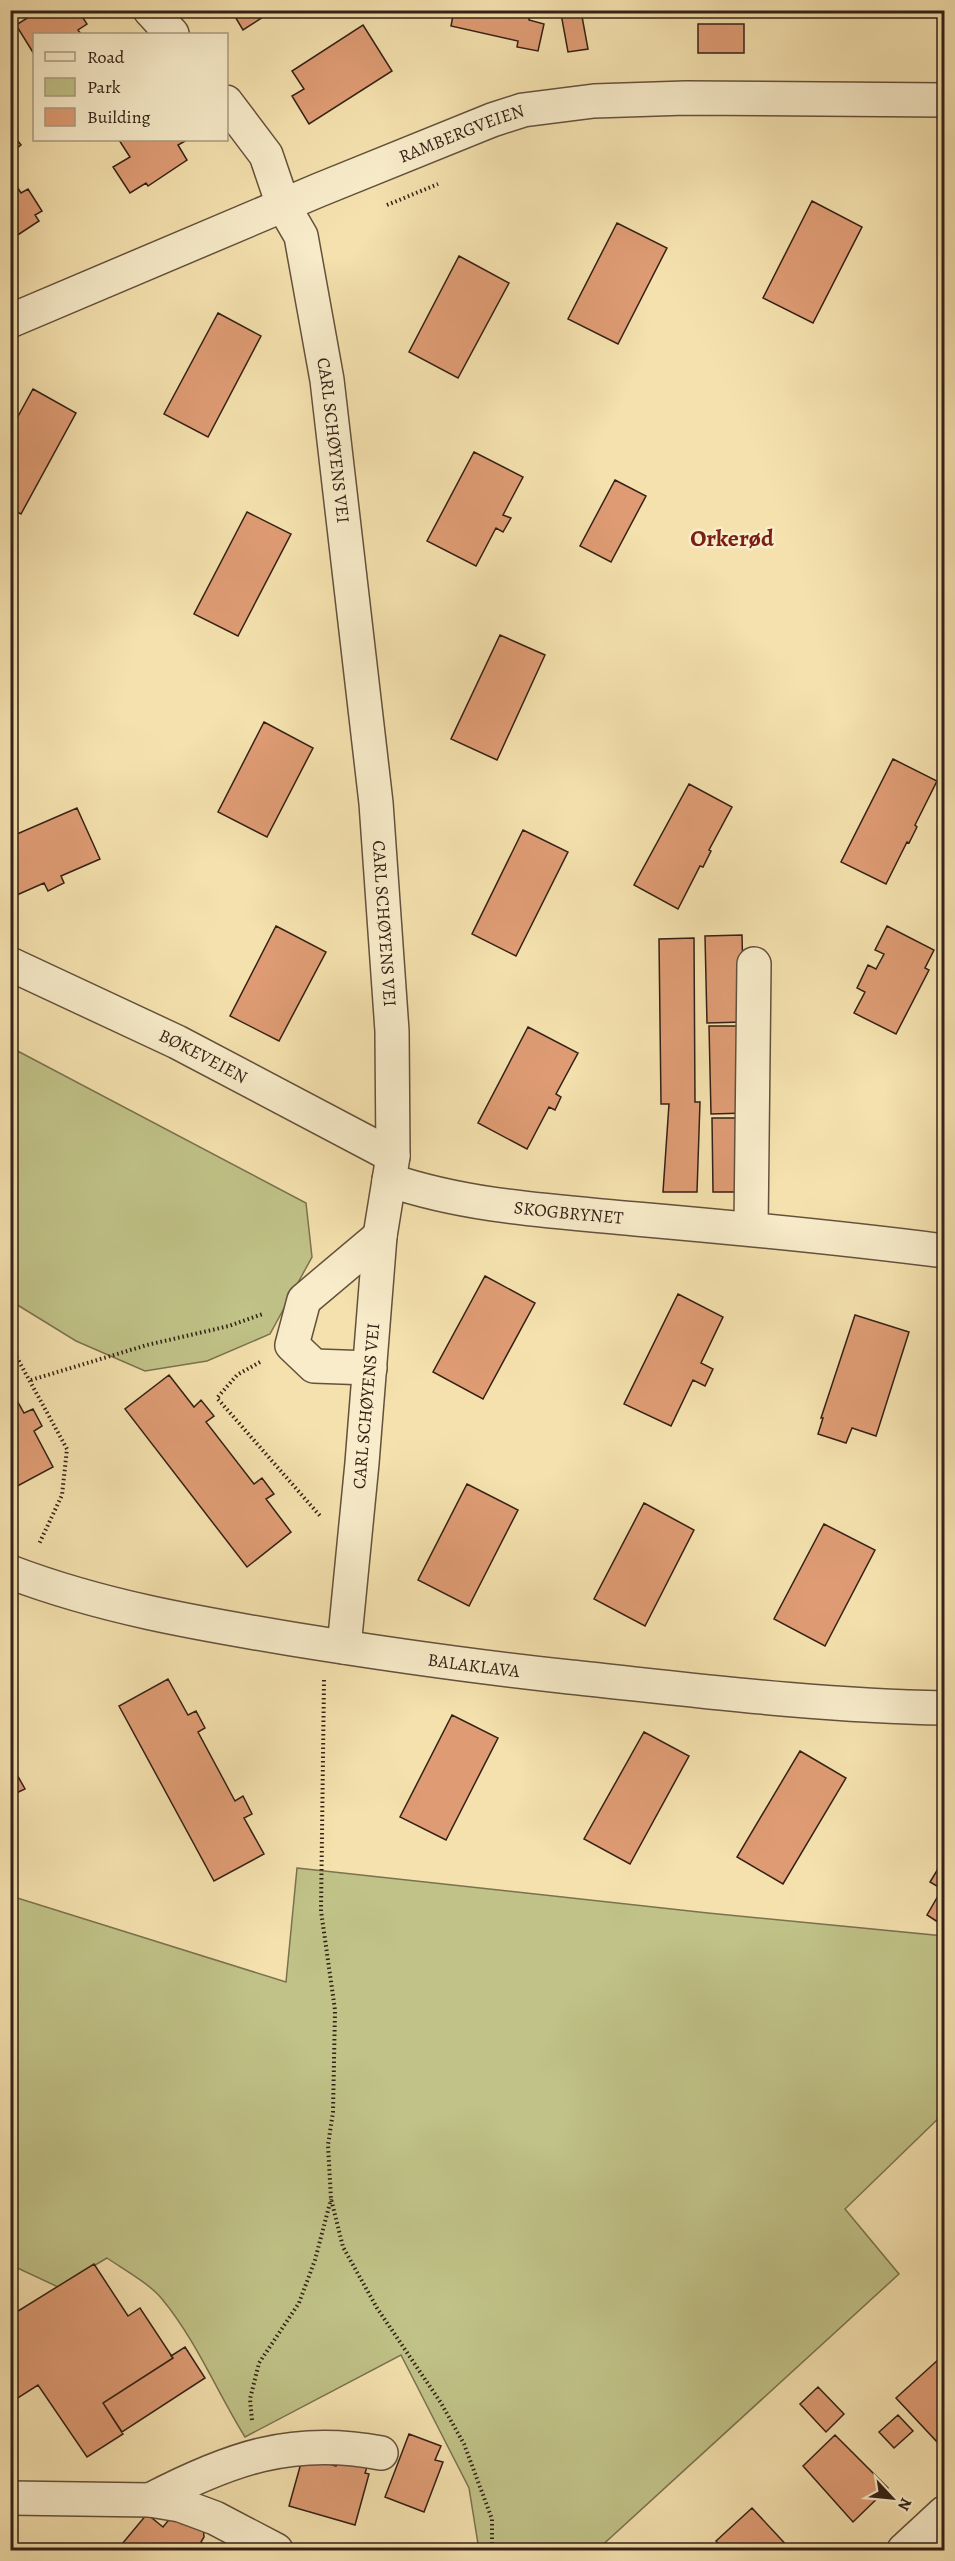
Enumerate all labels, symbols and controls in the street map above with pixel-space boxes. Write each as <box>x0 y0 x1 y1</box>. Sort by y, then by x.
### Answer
legend <box>33 33 228 141</box>
text: Road <box>87 45 125 69</box>
text: Park <box>87 75 121 99</box>
street label: RAMBERGVEIEN <box>395 98 527 168</box>
text: Building <box>87 105 151 129</box>
street label: CARL SCHØYENS VEI <box>311 356 355 524</box>
district label: Orkerød <box>690 522 774 554</box>
street label: CARL SCHØYENS VEI <box>367 840 402 1007</box>
street label: BØKEVEIEN <box>155 1023 252 1089</box>
street label: SKOGBRYNET <box>512 1195 625 1230</box>
street label: CARL SCHØYENS VEI <box>347 1322 385 1490</box>
street label: BALAKLAVA <box>426 1648 522 1683</box>
north arrow <box>862 2468 922 2528</box>
text: N <box>892 2494 917 2515</box>

